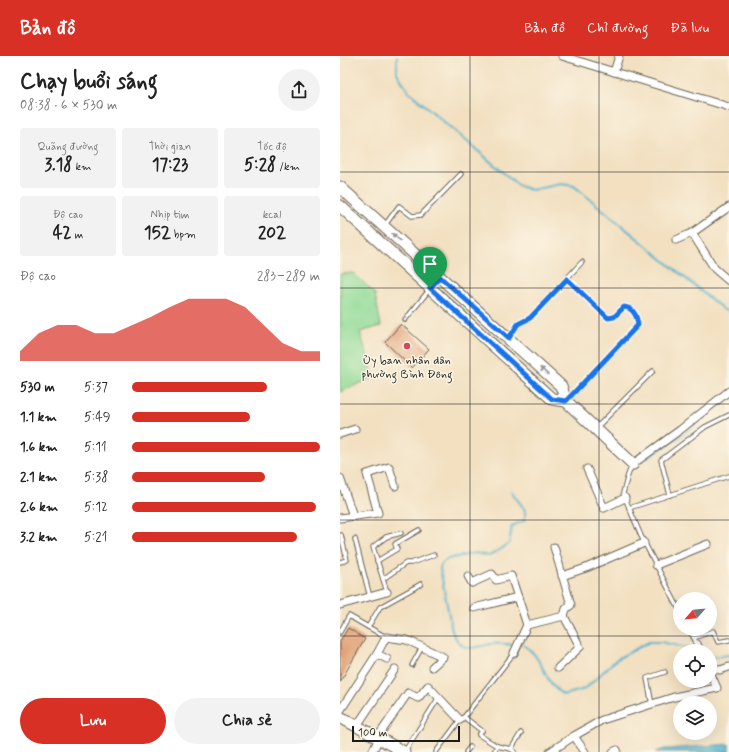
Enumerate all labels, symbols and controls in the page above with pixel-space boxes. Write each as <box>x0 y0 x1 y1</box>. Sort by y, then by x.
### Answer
text: Bản đồ <box>20 16 75 41</box>
text: Bản đồ <box>524 19 565 37</box>
text: Chỉ đường <box>587 19 648 37</box>
text: Đã lưu <box>670 19 709 37</box>
text: Chạy buổi sáng <box>20 68 158 96</box>
button: share <box>278 69 320 111</box>
text: 08:38 · 6 × 530 m <box>20 97 117 114</box>
text: Quãng đường <box>37 140 99 154</box>
text: Thời gian <box>149 140 191 154</box>
text: Tốc độ <box>257 140 287 154</box>
text: 3.18 <box>44 154 73 176</box>
text: 17:23 <box>152 154 188 176</box>
text: 5:28 <box>244 154 276 176</box>
text: km <box>73 160 92 174</box>
text: /km <box>276 160 300 174</box>
text: Độ cao <box>53 208 83 222</box>
text: Nhịp tim <box>151 208 189 222</box>
text: kcal <box>263 208 281 222</box>
text: 42 <box>53 222 72 244</box>
text: 152 <box>144 222 171 244</box>
text: 202 <box>258 222 286 244</box>
text: m <box>72 228 83 242</box>
text: bpm <box>171 228 196 242</box>
one-way arrow <box>391 232 401 242</box>
pin <box>413 247 447 288</box>
icon: arrive <box>419 253 441 275</box>
text: Độ cao <box>20 268 56 285</box>
text: 283–289 m <box>257 268 320 285</box>
marker: Ủy ban nhân dân phường Bình Đông <box>402 341 412 351</box>
place label: Ủy ban nhân dân phường Bình Đông <box>361 353 453 384</box>
one-way arrow <box>539 366 550 375</box>
text: 530 m <box>20 379 55 396</box>
text: 5:37 <box>84 379 108 396</box>
text: 1.1 km <box>20 409 57 426</box>
text: 5:49 <box>84 409 111 426</box>
text: 1.6 km <box>20 439 58 456</box>
text: 5:11 <box>84 439 107 456</box>
text: 2.1 km <box>20 469 57 486</box>
text: 5:38 <box>84 469 108 486</box>
text: 2.6 km <box>20 499 58 516</box>
text: 5:12 <box>84 499 108 516</box>
text: 3.2 km <box>20 529 57 546</box>
text: 5:21 <box>84 529 107 546</box>
north arrow <box>673 592 717 636</box>
map controls <box>673 592 717 740</box>
button: locate <box>673 644 717 688</box>
button: layers <box>673 696 717 740</box>
button: Lưu <box>20 698 166 744</box>
button: Chia sẻ <box>174 698 320 744</box>
scale bar <box>352 724 460 743</box>
text: 100 m <box>358 726 388 740</box>

